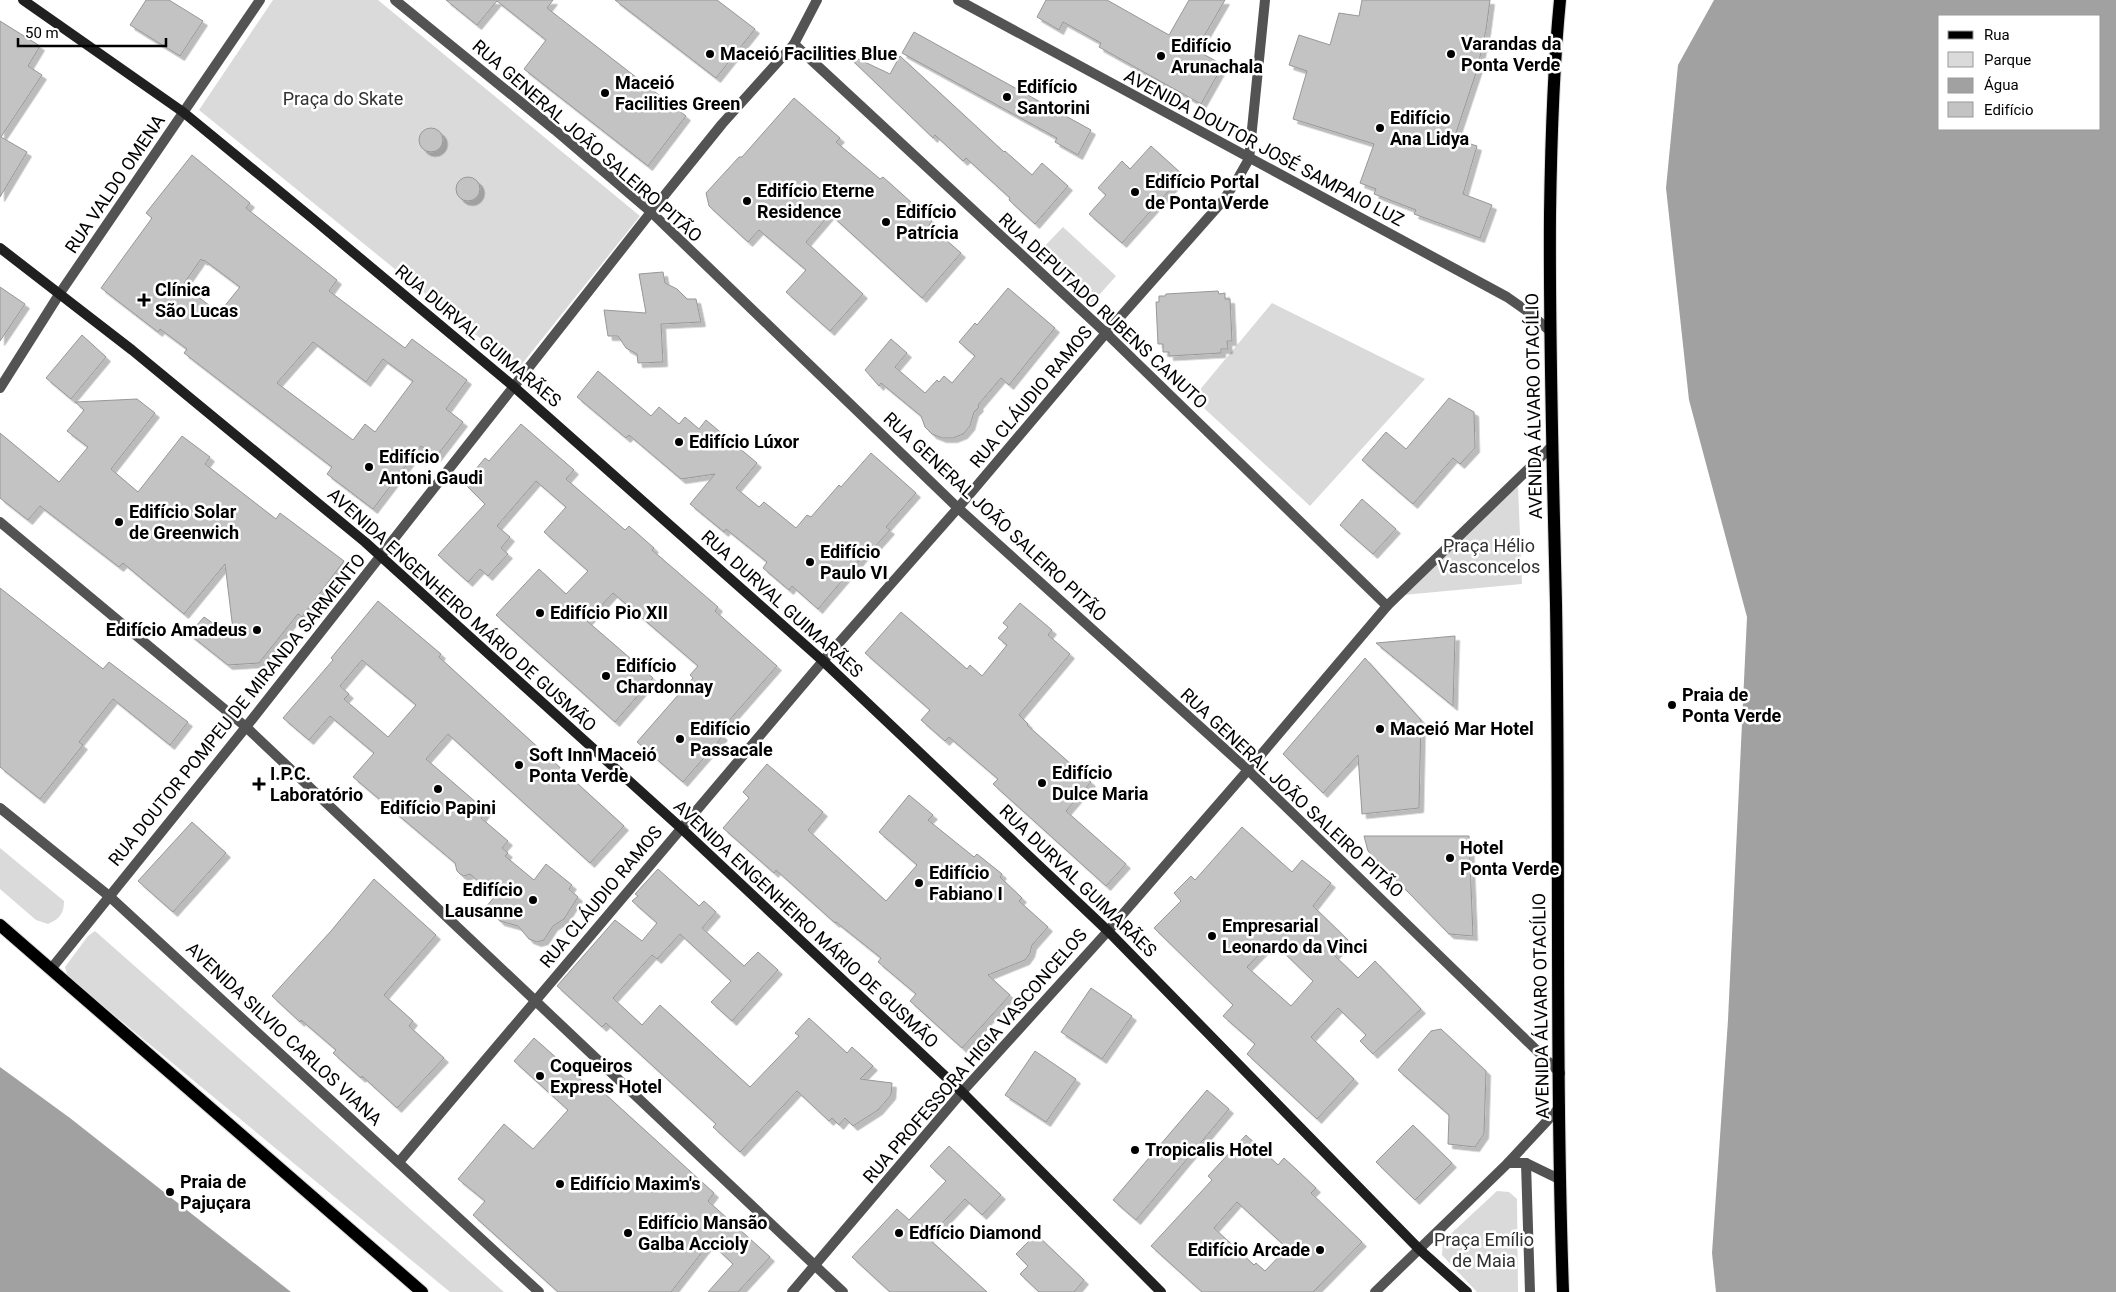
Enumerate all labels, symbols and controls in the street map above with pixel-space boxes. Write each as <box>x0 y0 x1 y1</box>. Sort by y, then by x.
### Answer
scale bar <box>18 15 165 47</box>
legend <box>1938 15 2101 130</box>
text: 50 m <box>25 24 59 42</box>
text: Rua <box>1984 26 2010 44</box>
place label: Varandas da Ponta Verde <box>1461 33 1562 75</box>
street label: RUA GENERAL JOÃO SALEIRO PITÃO <box>468 35 706 246</box>
place label: Edifício Arunachala <box>1171 35 1263 77</box>
place label: Maceió Facilities Blue <box>720 43 897 64</box>
marker: Maceió Facilities Blue <box>704 48 716 60</box>
marker: Varandas da Ponta Verde <box>1445 48 1457 60</box>
marker: Edifício Arunachala <box>1155 50 1167 62</box>
text: Parque <box>1984 51 2031 69</box>
street label: AVENIDA DOUTOR JOSÉ SAMPAIO LUZ <box>1121 65 1408 231</box>
place label: Maceió Facilities Green <box>615 72 740 114</box>
place label: Edifício Santorini <box>1017 76 1090 118</box>
text: Água <box>1984 76 2019 94</box>
marker: Maceió Facilities Green <box>599 87 611 99</box>
park label: Praça do Skate <box>283 88 403 109</box>
marker: Edifício Santorini <box>1001 91 1013 103</box>
text: Edifício <box>1984 101 2033 119</box>
place label: Edifício Ana Lidya <box>1390 107 1470 149</box>
street label: RUA VALDO OMENA <box>60 110 169 257</box>
marker: Edifício Ana Lidya <box>1374 122 1386 134</box>
place label: Edifício Portal de Ponta Verde <box>1145 171 1269 213</box>
place label: Edifício Eterne Residence <box>757 180 875 222</box>
marker: Edifício Portal de Ponta Verde <box>1129 186 1141 198</box>
marker: Edifício Eterne Residence <box>741 195 753 207</box>
place label: Edifício Patrícia <box>896 201 959 243</box>
street label: RUA DEPUTADO RUBENS CANUTO <box>995 208 1212 413</box>
marker: Edifício Patrícia <box>880 216 892 228</box>
street label: RUA DURVAL GUIMARÃES <box>391 260 566 411</box>
place label: Clínica São Lucas <box>155 279 238 321</box>
marker: Clínica São Lucas <box>137 293 151 307</box>
street label: AVENIDA ÁLVARO OTACÍLIO <box>1521 293 1546 519</box>
street label: RUA CLÁUDIO RAMOS <box>965 321 1096 472</box>
street label: RUA GENERAL JOÃO SALEIRO PITÃO <box>879 408 1111 626</box>
place label: Edifício Lúxor <box>689 431 800 452</box>
marker: Edifício Lúxor <box>673 436 685 448</box>
place label: Edifício Antoni Gaudi <box>379 446 483 488</box>
marker: Edifício Antoni Gaudi <box>363 461 375 473</box>
street label: AVENIDA ENGENHEIRO MÁRIO DE GUSMÃO <box>324 483 601 736</box>
place label: Edifício Solar de Greenwich <box>129 501 239 543</box>
marker: Edifício Solar de Greenwich <box>113 516 125 528</box>
street label: RUA DURVAL GUIMARÃES <box>697 526 868 682</box>
park label: Praça Hélio Vasconcelos <box>1438 535 1540 577</box>
place label: Edifício Paulo VI <box>820 541 888 583</box>
street label: RUA DOUTOR POMPEU DE MIRANDA SARMENTO <box>104 549 369 870</box>
marker: Edifício Paulo VI <box>804 556 816 568</box>
place label: Edifício Pio XII <box>550 602 668 623</box>
marker: Edifício Pio XII <box>534 607 546 619</box>
place label: Edifício Amadeus <box>106 619 247 640</box>
marker: Edifício Amadeus <box>251 624 263 636</box>
place label: Edifício Chardonnay <box>616 655 714 697</box>
marker: Edifício Chardonnay <box>600 670 612 682</box>
street label: RUA GENERAL JOÃO SALEIRO PITÃO <box>1176 684 1408 902</box>
place label: Praia de Ponta Verde <box>1682 684 1782 726</box>
marker: Praia de Ponta Verde <box>1666 699 1678 711</box>
place label: Edifício Passacale <box>690 718 773 760</box>
place label: Maceió Mar Hotel <box>1390 718 1534 739</box>
marker: Maceió Mar Hotel <box>1374 723 1386 735</box>
marker: Edifício Passacale <box>674 733 686 745</box>
place label: Soft Inn Maceió Ponta Verde <box>529 744 657 786</box>
marker: Soft Inn Maceió Ponta Verde <box>513 759 525 771</box>
place label: Edifício Dulce Maria <box>1052 762 1149 804</box>
place label: I.P.C. Laboratório <box>270 763 363 805</box>
marker: I.P.C. Laboratório <box>252 777 266 791</box>
marker: Edifício Dulce Maria <box>1036 777 1048 789</box>
marker: Edifício Papini <box>432 783 444 795</box>
street label: AVENIDA ENGENHEIRO MÁRIO DE GUSMÃO <box>670 795 943 1052</box>
place label: Edifício Papini <box>380 797 496 818</box>
street label: RUA DURVAL GUIMARÃES <box>995 800 1161 961</box>
street label: RUA CLÁUDIO RAMOS <box>535 821 666 972</box>
place label: Hotel Ponta Verde <box>1460 837 1560 879</box>
marker: Hotel Ponta Verde <box>1444 852 1456 864</box>
place label: Edifício Fabiano I <box>929 862 1003 904</box>
marker: Edifício Fabiano I <box>913 877 925 889</box>
place label: Edifício Lausanne <box>445 879 523 921</box>
street label: AVENIDA ÁLVARO OTACÍLIO <box>1528 893 1553 1119</box>
marker: Edifício Lausanne <box>527 894 539 906</box>
place label: Empresarial Leonardo da Vinci <box>1222 915 1368 957</box>
street label: RUA PROFESSORA HIGIA VASCONCELOS <box>858 924 1091 1187</box>
marker: Empresarial Leonardo da Vinci <box>1206 930 1218 942</box>
street label: AVENIDA SILVIO CARLOS VIANA <box>182 937 387 1130</box>
place label: Coqueiros Express Hotel <box>550 1055 662 1097</box>
marker: Coqueiros Express Hotel <box>534 1070 546 1082</box>
place label: Tropicalis Hotel <box>1145 1139 1273 1160</box>
marker: Tropicalis Hotel <box>1129 1144 1141 1156</box>
place label: Praia de Pajuçara <box>180 1171 251 1213</box>
place label: Edifício Maxim's <box>570 1173 701 1194</box>
marker: Edifício Maxim's <box>554 1178 566 1190</box>
marker: Praia de Pajuçara <box>164 1186 176 1198</box>
place label: Edifício Mansão Galba Accioly <box>638 1212 768 1254</box>
place label: Edfício Diamond <box>909 1222 1041 1243</box>
marker: Edifício Mansão Galba Accioly <box>622 1227 634 1239</box>
marker: Edfício Diamond <box>893 1227 905 1239</box>
park label: Praça Emílio de Maia <box>1434 1229 1534 1271</box>
place label: Edifício Arcade <box>1188 1239 1310 1260</box>
marker: Edifício Arcade <box>1314 1244 1326 1256</box>

